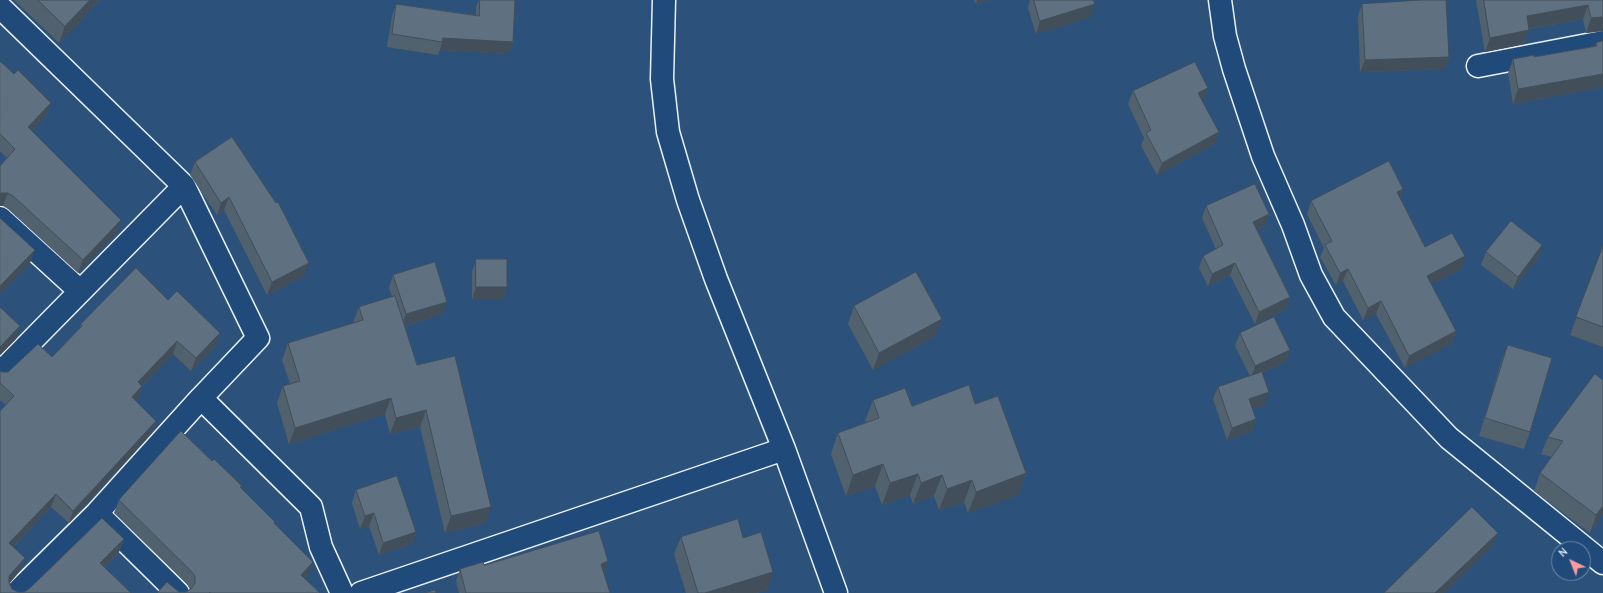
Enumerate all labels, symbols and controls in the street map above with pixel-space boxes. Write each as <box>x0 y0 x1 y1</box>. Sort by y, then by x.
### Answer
north arrow <box>1551 541 1591 581</box>
text: N <box>1556 545 1570 560</box>

